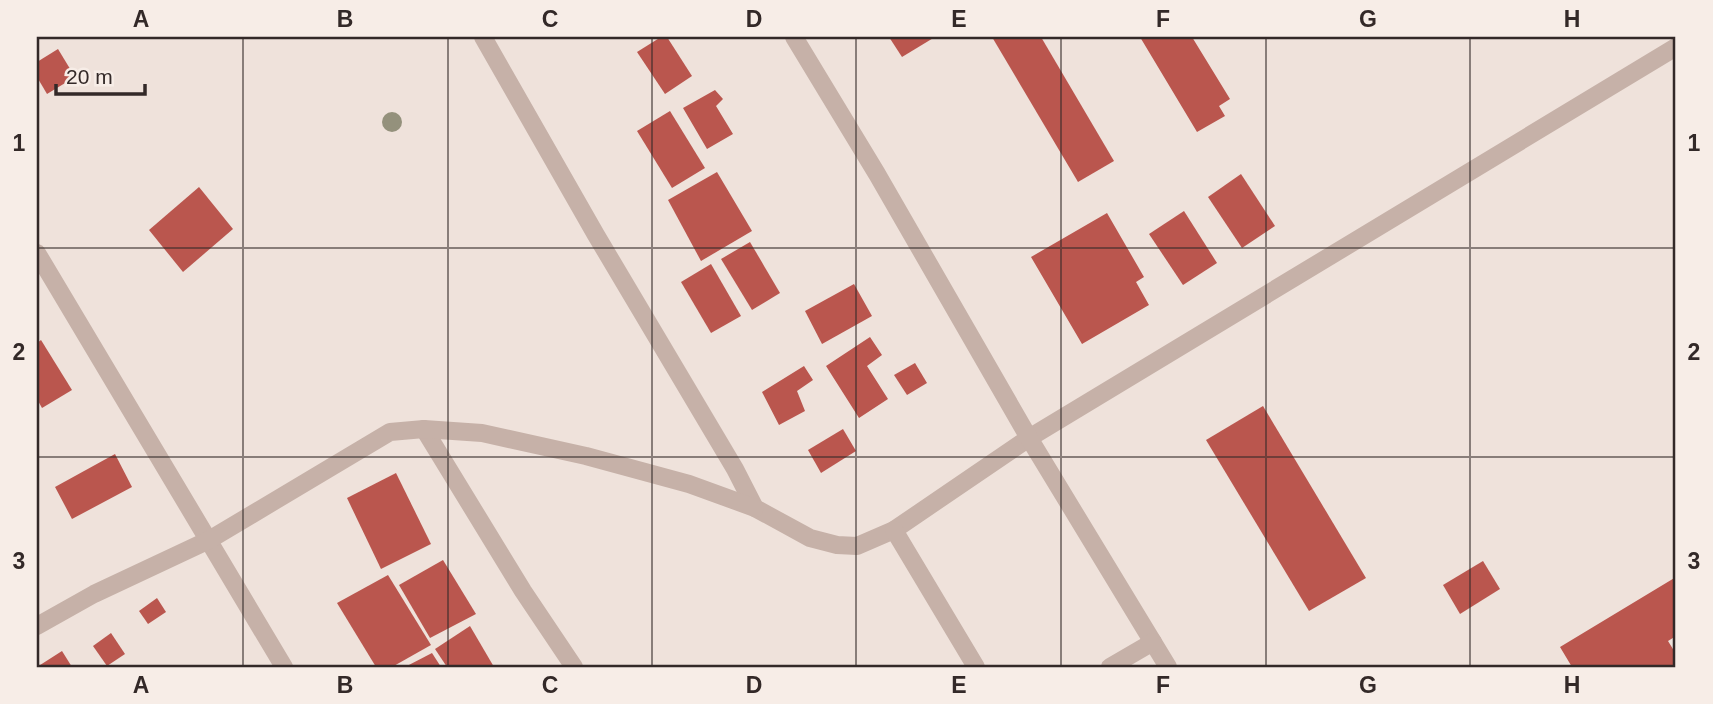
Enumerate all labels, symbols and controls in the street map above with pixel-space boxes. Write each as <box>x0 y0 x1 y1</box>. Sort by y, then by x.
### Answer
text: A <box>133 6 149 32</box>
text: B <box>337 6 353 32</box>
text: C <box>542 6 558 32</box>
text: D <box>746 6 762 32</box>
text: E <box>951 6 967 32</box>
text: F <box>1156 6 1170 32</box>
text: G <box>1359 6 1377 32</box>
text: H <box>1564 6 1580 32</box>
scale bar <box>56 52 145 96</box>
text: 20 m <box>66 65 113 88</box>
text: 1 <box>13 130 26 156</box>
text: 1 <box>1688 130 1701 156</box>
text: 2 <box>13 339 25 365</box>
text: 2 <box>1688 339 1700 365</box>
text: 3 <box>13 548 25 574</box>
text: 3 <box>1688 548 1700 574</box>
text: A <box>133 672 149 698</box>
text: B <box>337 672 353 698</box>
text: C <box>542 672 558 698</box>
text: D <box>746 672 762 698</box>
text: E <box>951 672 967 698</box>
text: F <box>1156 672 1170 698</box>
text: G <box>1359 672 1377 698</box>
text: H <box>1564 672 1580 698</box>

